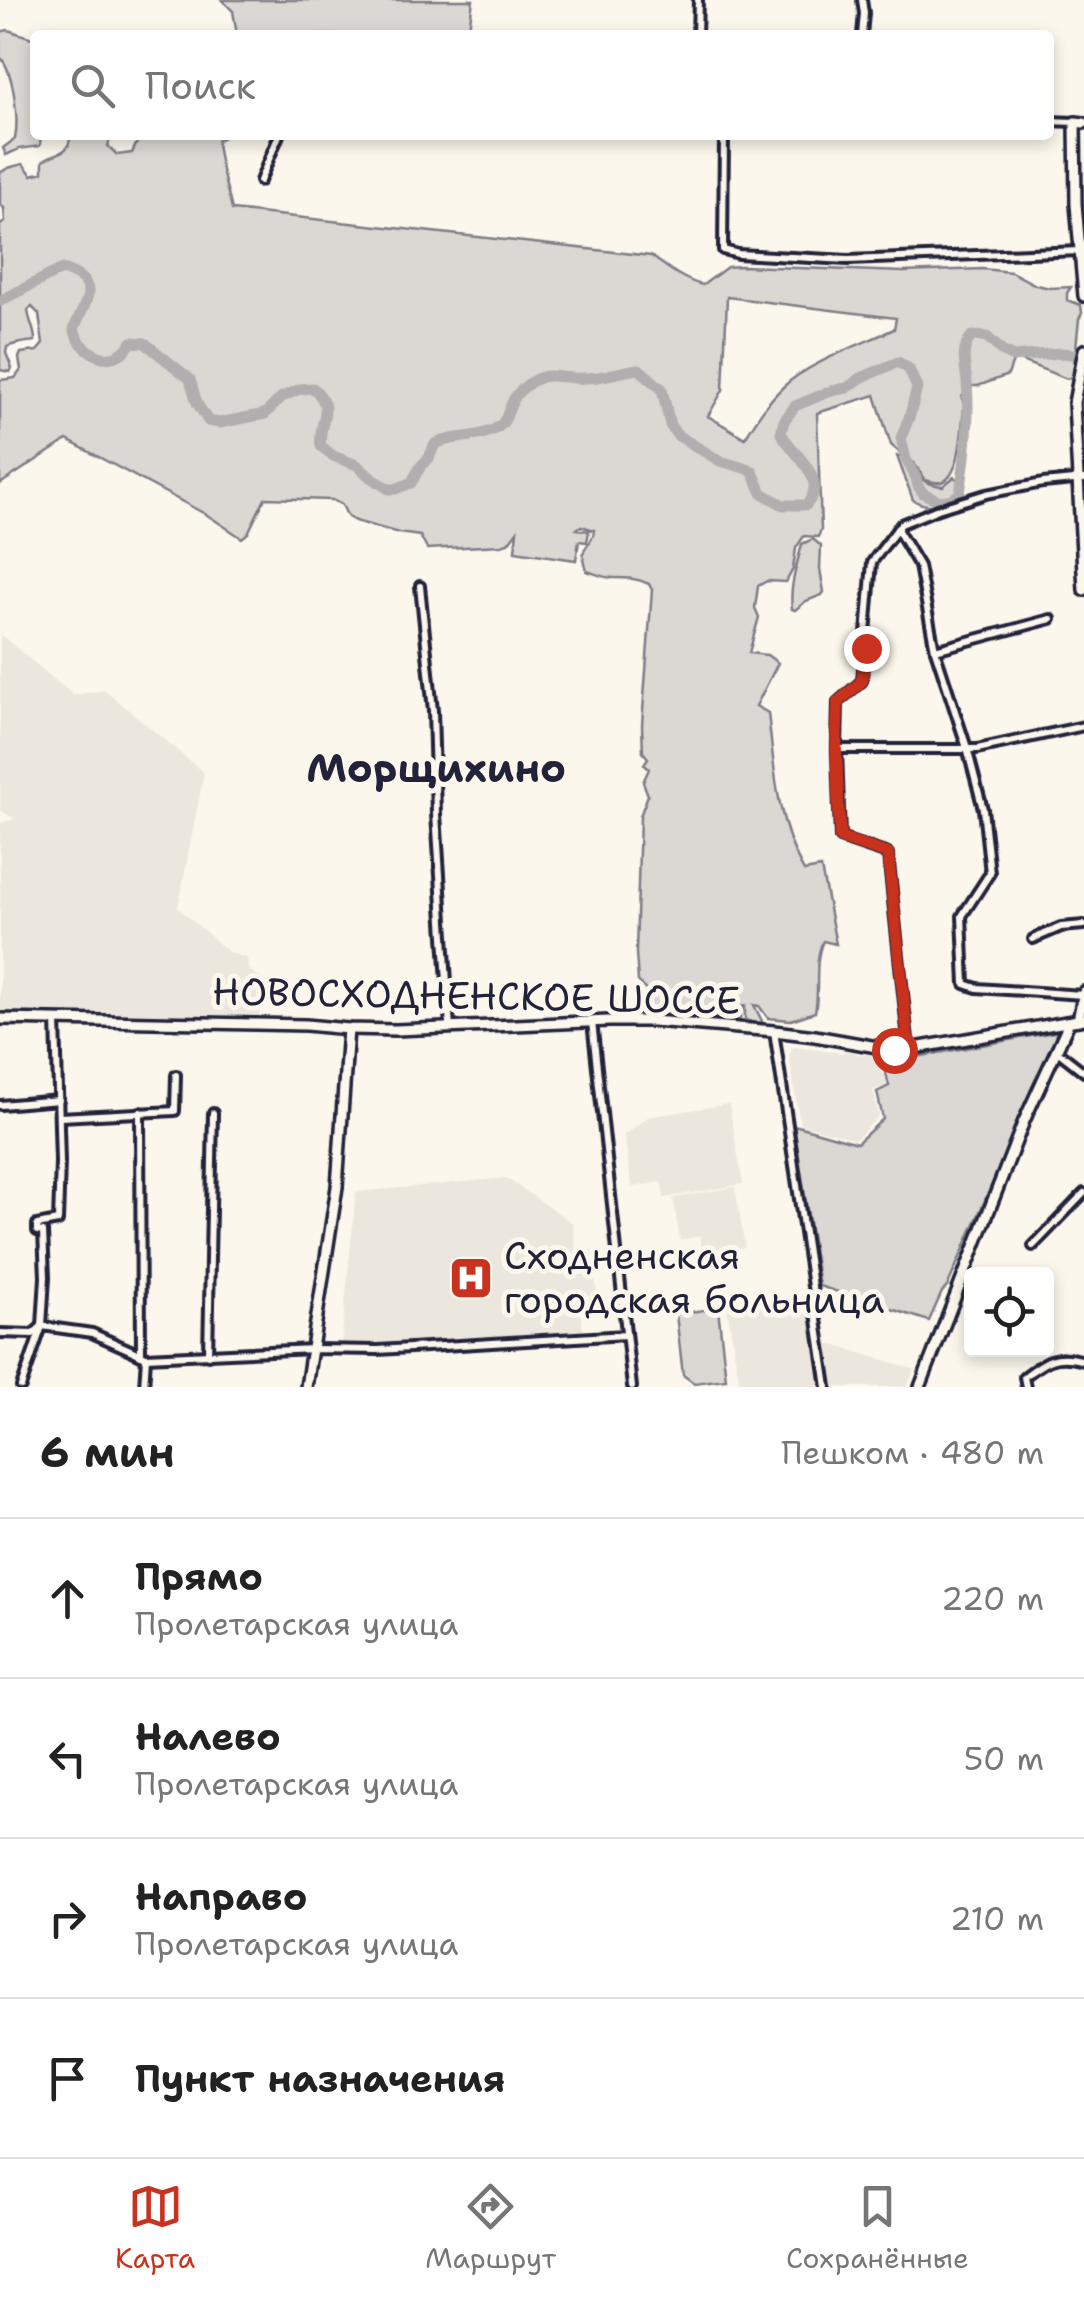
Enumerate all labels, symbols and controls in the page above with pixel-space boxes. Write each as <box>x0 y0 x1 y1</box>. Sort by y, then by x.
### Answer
search box <box>30 30 1054 140</box>
icon: search <box>65 58 120 113</box>
text: Поиск <box>145 60 256 111</box>
route end <box>844 626 890 672</box>
district label: Морщихино <box>306 741 566 795</box>
street label: НОВОСХОДНЕНСКОЕ ШОССЕ <box>212 965 740 1026</box>
route start <box>872 1028 918 1074</box>
place label: Сходненская городская больница <box>504 1230 885 1325</box>
hospital icon: Сходненская городская больница <box>448 1255 494 1301</box>
map controls <box>964 1267 1054 1357</box>
button: locate <box>964 1267 1054 1357</box>
text: 6 мин <box>40 1424 175 1480</box>
text: Пешком · 480 m <box>781 1431 1044 1474</box>
text: Прямо <box>135 1551 263 1602</box>
icon: ahead <box>40 1571 95 1626</box>
text: 220 m <box>941 1577 1044 1620</box>
text: Пролетарская улица <box>135 1602 458 1645</box>
text: Налево <box>135 1711 281 1762</box>
icon: left <box>40 1731 95 1786</box>
text: 50 m <box>964 1737 1044 1780</box>
text: Пролетарская улица <box>135 1762 458 1805</box>
text: Направо <box>135 1871 308 1922</box>
icon: right <box>40 1891 95 1946</box>
text: 210 m <box>950 1897 1044 1940</box>
text: Пролетарская улица <box>135 1922 458 1965</box>
icon: arrive <box>40 2051 95 2106</box>
text: Пункт назначения <box>135 2053 505 2104</box>
tab: Карта <box>115 2179 195 2277</box>
tab: Маршрут <box>425 2179 556 2277</box>
tab: Сохранённые <box>786 2179 969 2277</box>

